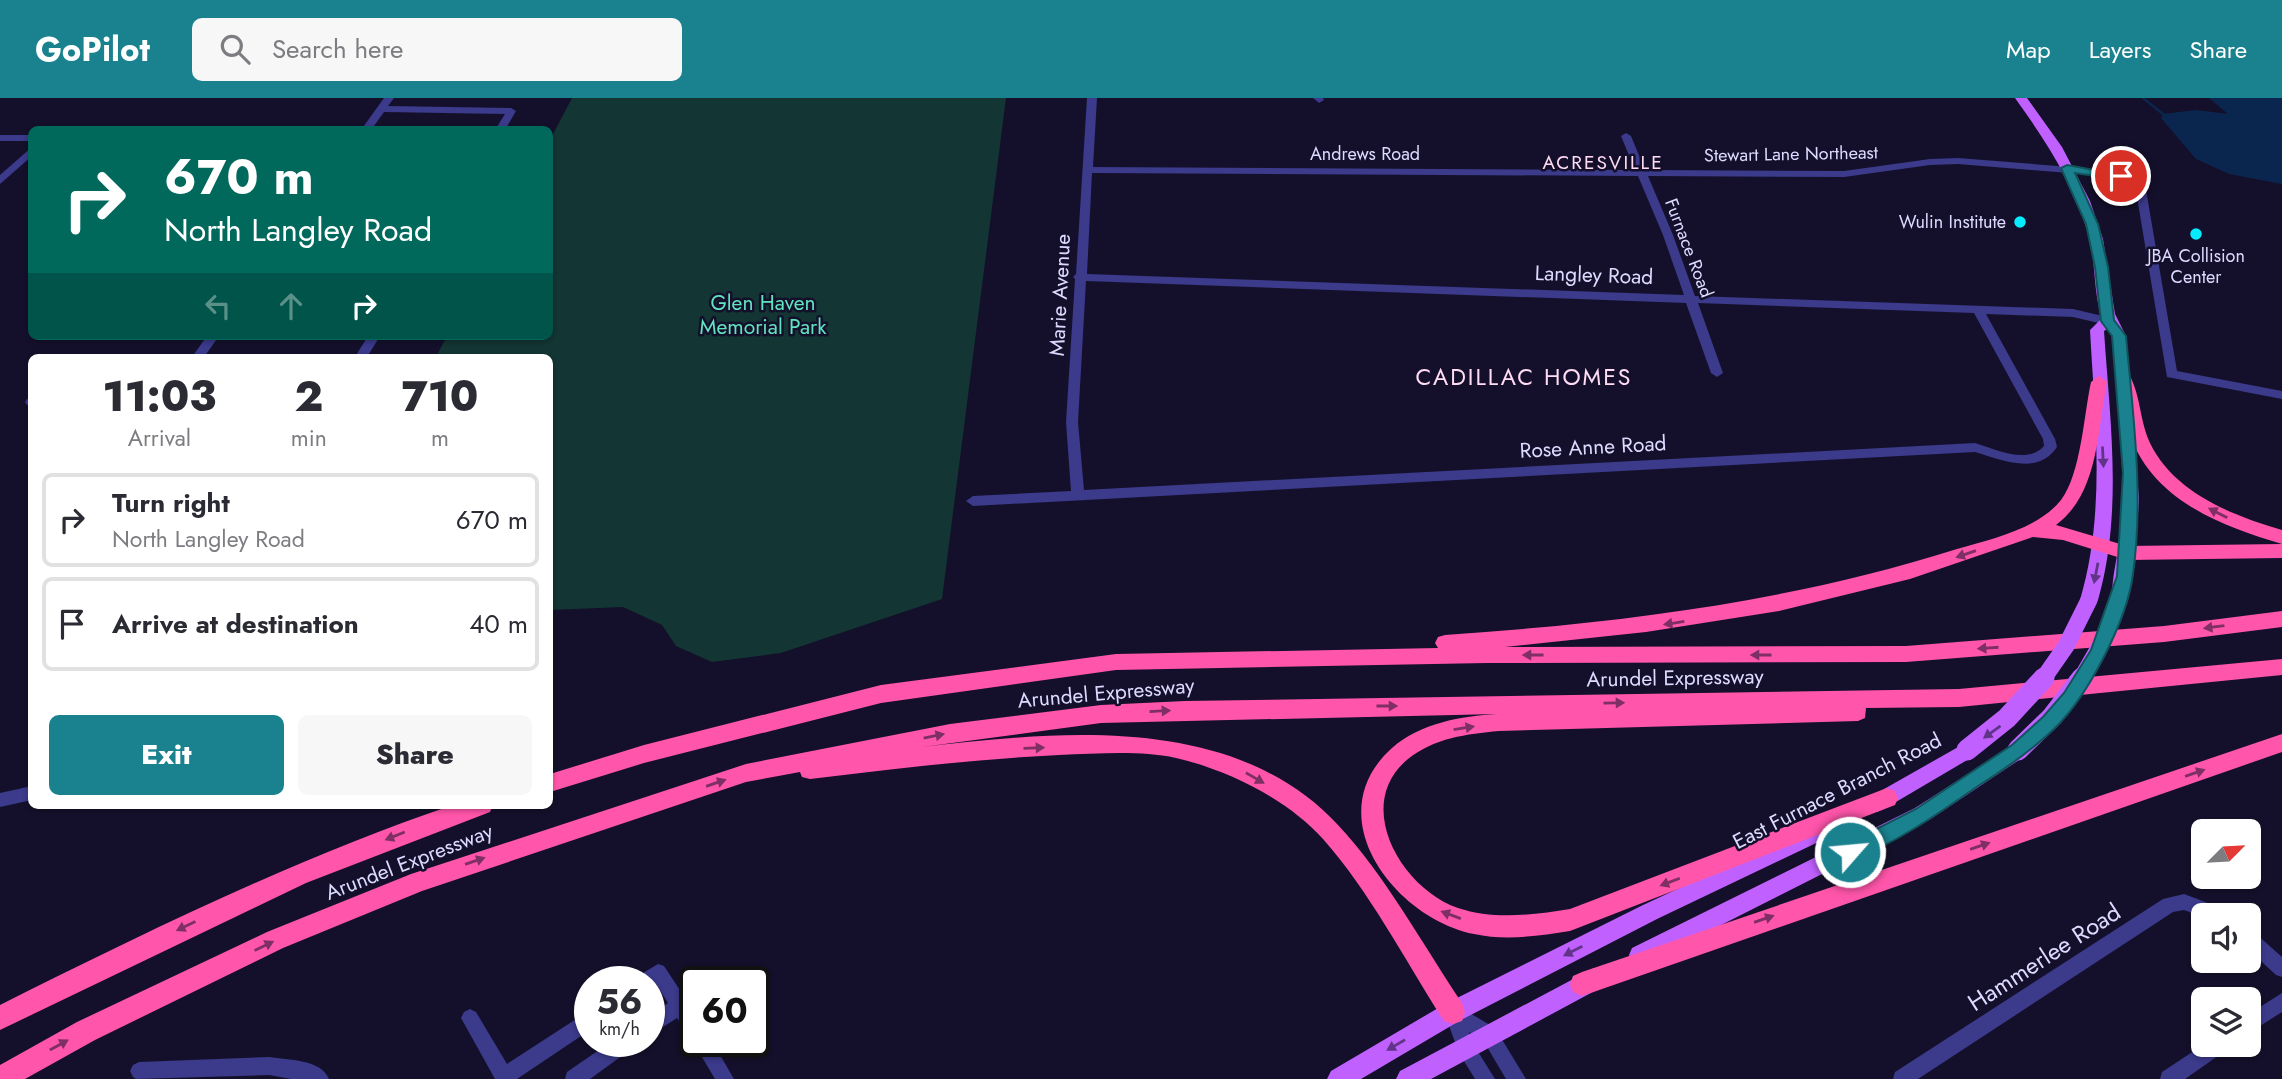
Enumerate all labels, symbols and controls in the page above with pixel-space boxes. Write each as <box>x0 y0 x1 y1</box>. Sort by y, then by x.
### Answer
search box <box>192 18 682 81</box>
text: GoPilot <box>35 26 150 73</box>
icon: search <box>216 30 254 68</box>
text: Search here <box>272 30 403 68</box>
text: Map <box>2006 32 2051 67</box>
text: Layers <box>2089 32 2151 67</box>
text: Share <box>2189 32 2247 67</box>
street label: Stewart Lane Northeast <box>1704 139 1879 169</box>
street label: Andrews Road <box>1310 141 1420 167</box>
text: 670 m <box>164 142 314 212</box>
pin <box>2091 146 2151 206</box>
district label: ACRESVILLE <box>1542 149 1664 176</box>
icon: right <box>49 154 140 245</box>
icon: arrive <box>2102 157 2140 195</box>
street label: Furnace Road <box>1658 195 1720 301</box>
text: North Langley Road <box>164 207 432 253</box>
place label: Wulin Institute <box>1899 209 2006 235</box>
marker: Wulin Institute <box>2012 214 2028 230</box>
marker: JBA Collision Center <box>2188 226 2204 242</box>
street label: Marie Avenue <box>1042 233 1078 357</box>
place label: JBA Collision Center <box>2145 243 2245 290</box>
street label: Langley Road <box>1534 258 1654 292</box>
icon: left <box>199 287 237 325</box>
icon: ahead <box>272 287 310 325</box>
icon: right <box>345 287 383 325</box>
park label: Glen Haven Memorial Park <box>700 288 827 342</box>
district label: CADILLAC HOMES <box>1416 360 1632 394</box>
text: 11:03 <box>103 366 216 427</box>
text: 2 <box>295 366 323 427</box>
text: 710 <box>401 366 478 427</box>
text: Arrival <box>128 421 191 455</box>
text: min <box>291 421 327 455</box>
text: m <box>431 421 449 455</box>
street label: Rose Anne Road <box>1519 428 1667 466</box>
one-way arrow <box>2098 447 2109 469</box>
text: Turn right <box>112 484 230 522</box>
icon: right <box>53 501 91 539</box>
text: 670 m <box>456 501 528 539</box>
one-way arrow <box>2208 507 2228 519</box>
text: North Langley Road <box>112 522 305 556</box>
one-way arrow <box>1956 549 1977 560</box>
one-way arrow <box>2090 562 2101 584</box>
icon: arrive <box>53 605 91 643</box>
text: Arrive at destination <box>112 605 359 643</box>
text: 40 m <box>469 605 528 643</box>
one-way arrow <box>1663 618 1685 629</box>
one-way arrow <box>2203 622 2225 633</box>
one-way arrow <box>1977 643 1999 654</box>
one-way arrow <box>1522 649 1544 661</box>
one-way arrow <box>1749 649 1771 660</box>
street label: Arundel Expressway <box>1586 661 1765 695</box>
street label: Arundel Expressway <box>1016 670 1196 716</box>
one-way arrow <box>1604 698 1626 709</box>
one-way arrow <box>1376 700 1398 712</box>
one-way arrow <box>1149 706 1171 717</box>
button: Exit <box>49 715 284 795</box>
button: Share <box>298 715 532 795</box>
one-way arrow <box>1454 722 1476 733</box>
one-way arrow <box>1983 724 2001 738</box>
street label: East Furnace Branch Road <box>1727 725 1947 857</box>
one-way arrow <box>923 730 945 741</box>
one-way arrow <box>1023 742 1045 753</box>
one-way arrow <box>2185 767 2206 778</box>
one-way arrow <box>1246 772 1265 784</box>
one-way arrow <box>705 777 726 788</box>
position arrow <box>1813 815 1887 889</box>
street label: Arundel Expressway <box>321 816 498 908</box>
north arrow <box>2191 819 2261 889</box>
map controls <box>2191 819 2261 1057</box>
one-way arrow <box>384 831 405 842</box>
one-way arrow <box>1970 840 1991 851</box>
one-way arrow <box>465 855 486 866</box>
one-way arrow <box>1659 877 1680 888</box>
street label: Hammerlee Road <box>1961 894 2127 1020</box>
button: sound <box>2191 903 2261 973</box>
one-way arrow <box>1441 909 1462 920</box>
one-way arrow <box>1754 913 1775 924</box>
one-way arrow <box>176 920 196 931</box>
one-way arrow <box>254 940 274 951</box>
one-way arrow <box>1563 945 1583 957</box>
speed limit sign: 60 <box>679 966 770 1057</box>
text: 56 <box>597 977 643 1027</box>
button: layers <box>2191 987 2261 1057</box>
text: km/h <box>599 1016 640 1042</box>
one-way arrow <box>50 1039 69 1051</box>
one-way arrow <box>1386 1039 1405 1052</box>

